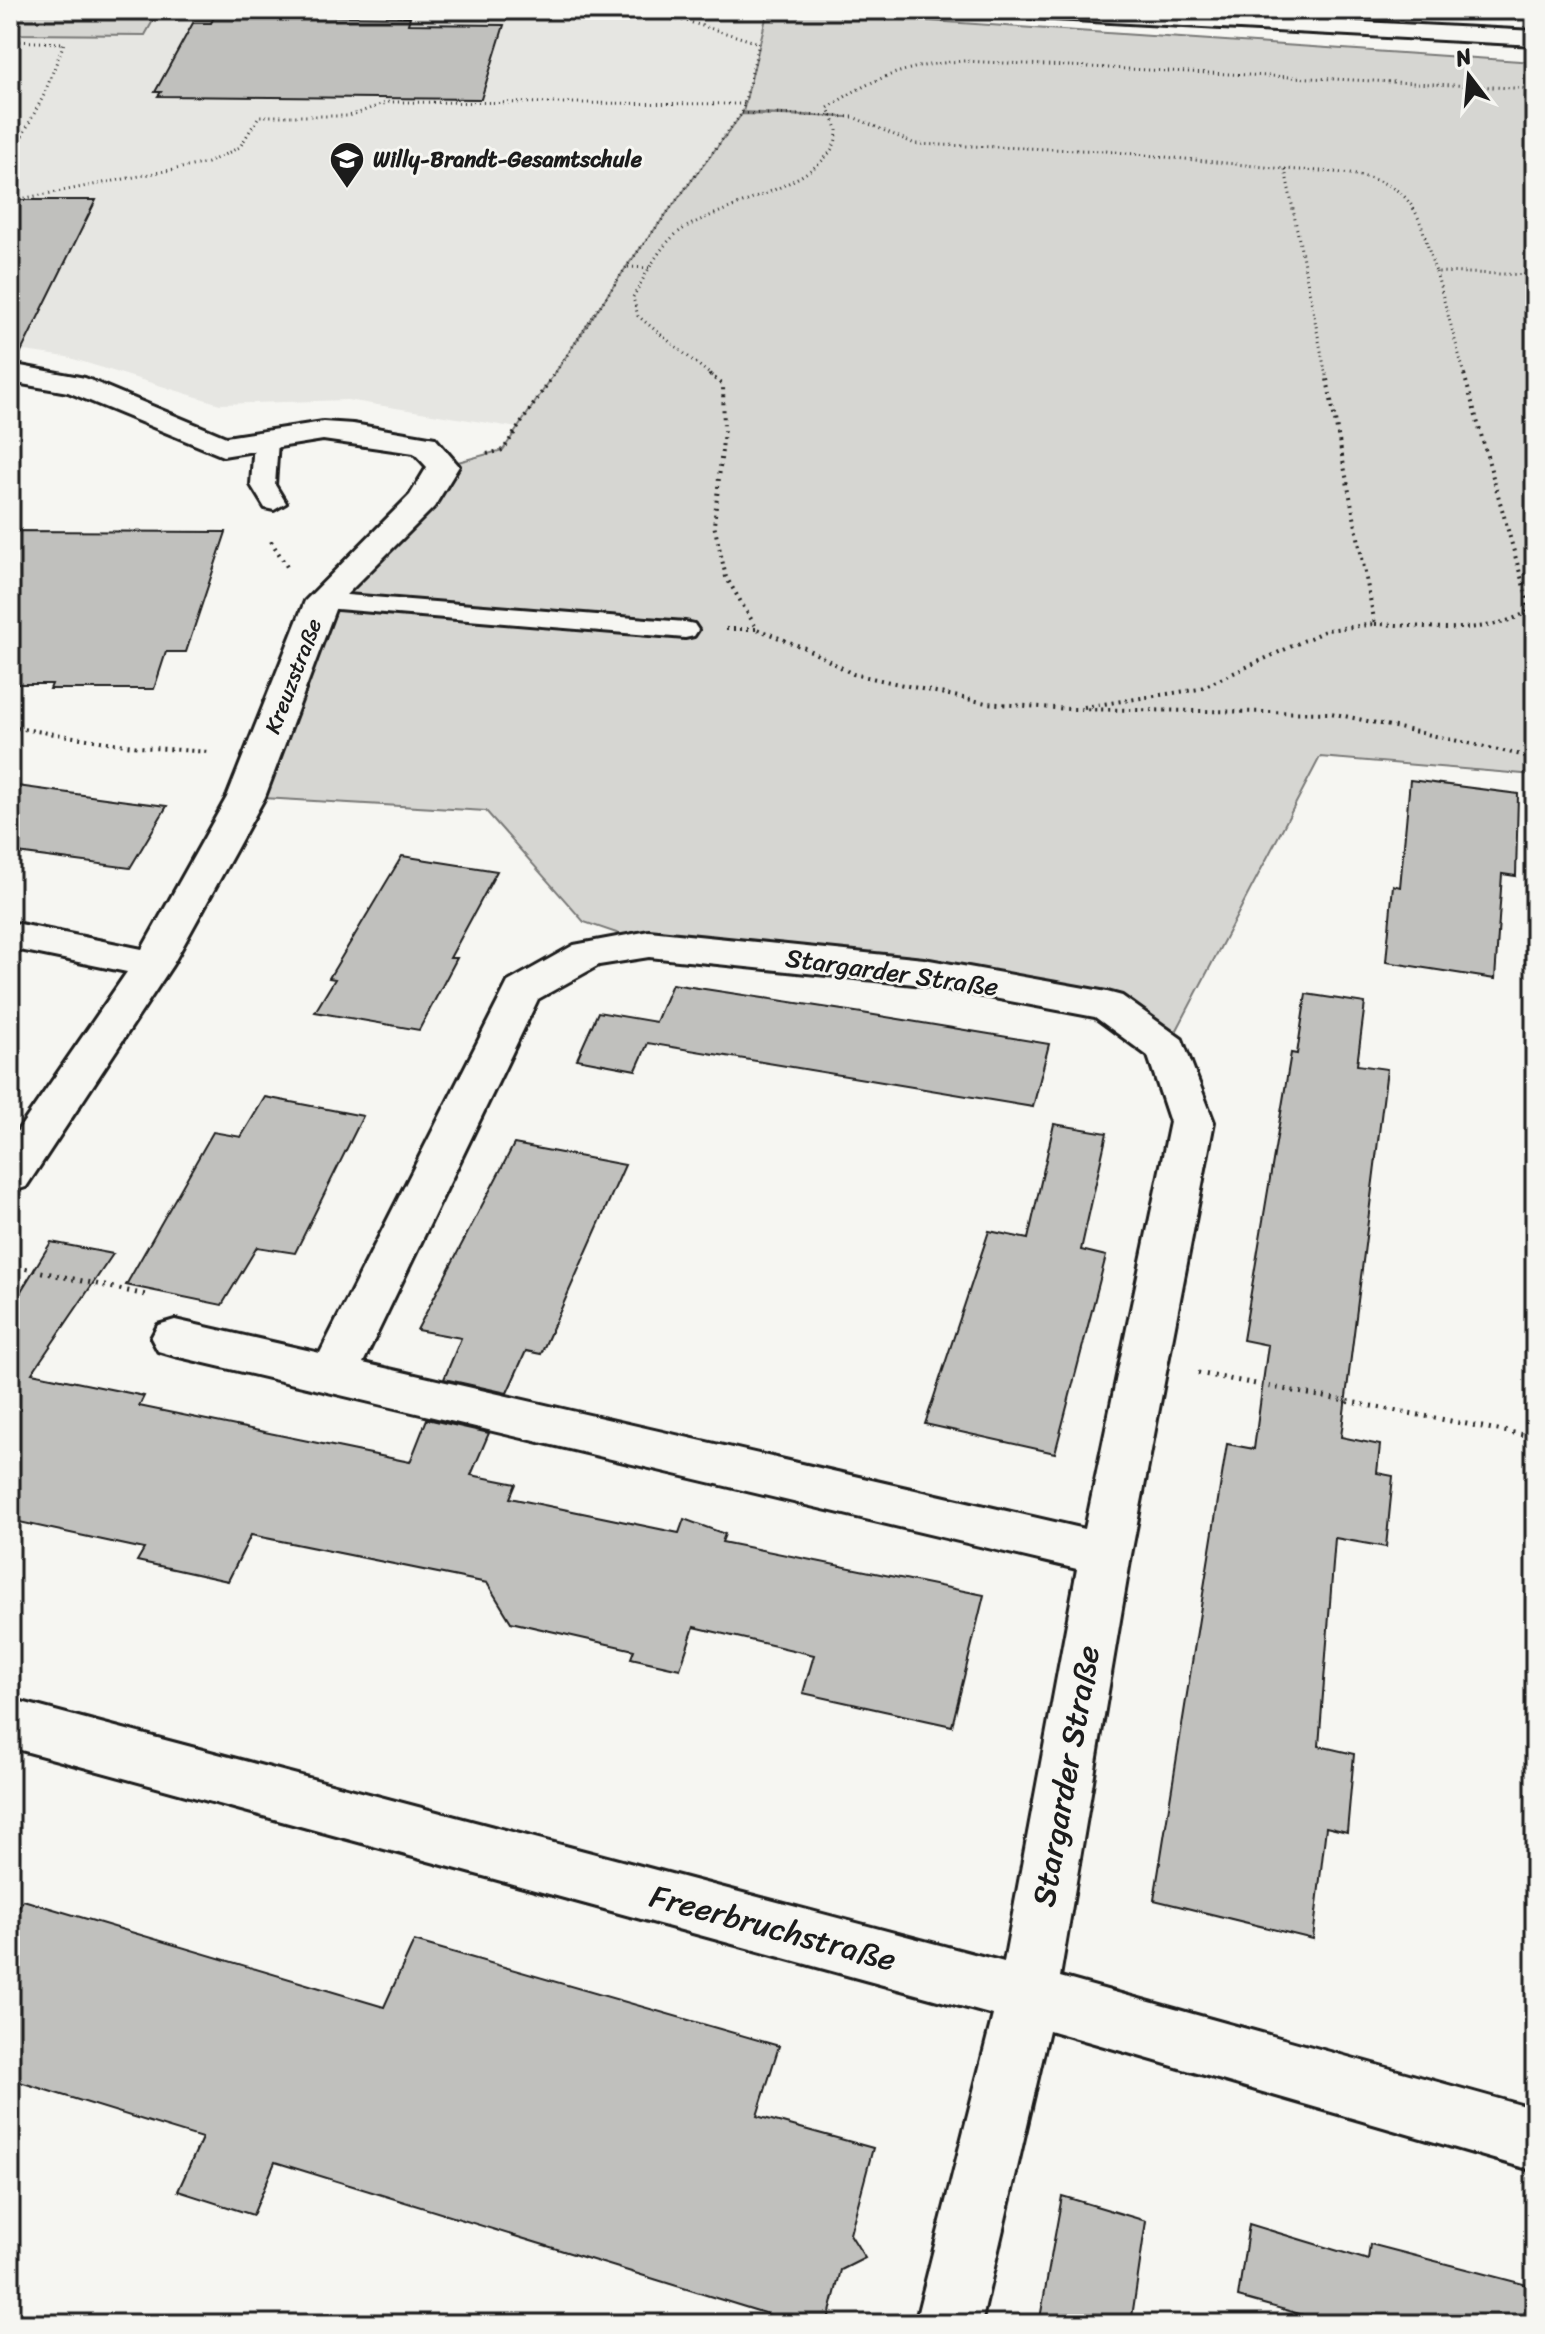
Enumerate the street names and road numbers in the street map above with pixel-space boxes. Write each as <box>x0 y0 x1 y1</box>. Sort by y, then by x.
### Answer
street label: Kreuzstraße <box>253 612 333 740</box>
street label: Stargarder Straße <box>783 934 1001 1010</box>
street label: Stargarder Straße <box>1015 1641 1117 1911</box>
street label: Freerbruchstraße <box>643 1868 903 1988</box>

